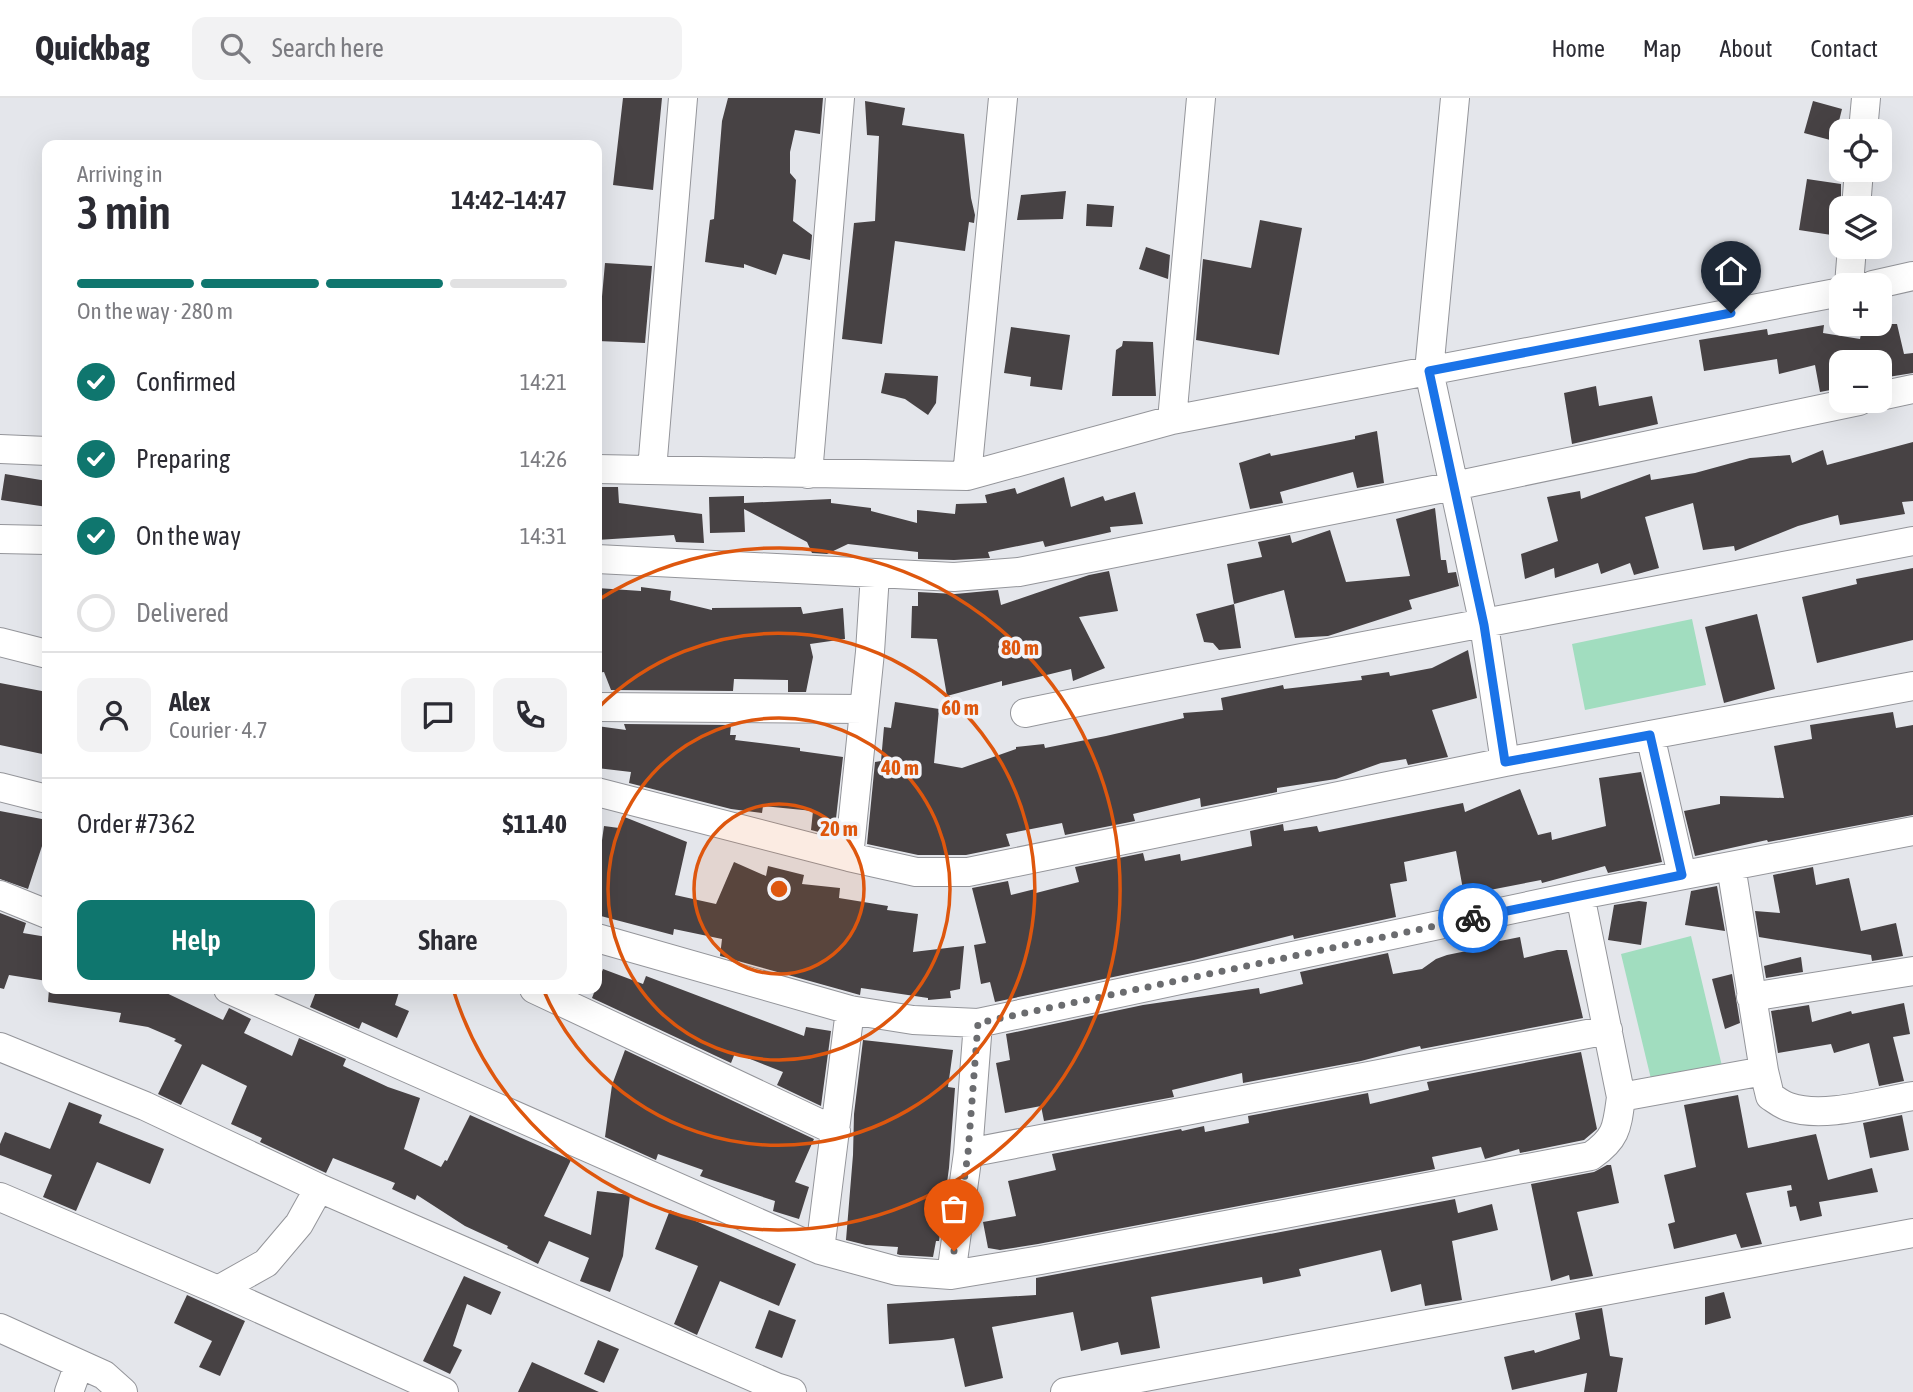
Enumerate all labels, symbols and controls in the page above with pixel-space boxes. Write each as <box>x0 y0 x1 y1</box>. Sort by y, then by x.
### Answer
search box <box>192 17 682 80</box>
text: Quickbag <box>35 29 150 67</box>
icon: search <box>216 29 254 67</box>
text: Search here <box>272 33 384 63</box>
text: Home <box>1551 35 1605 62</box>
text: Map <box>1643 35 1681 62</box>
text: About <box>1719 35 1772 62</box>
text: Contact <box>1810 35 1878 62</box>
map controls <box>1829 119 1892 413</box>
button: locate <box>1829 119 1892 182</box>
text: Arriving in <box>77 161 163 187</box>
text: 14:42–14:47 <box>451 185 567 215</box>
text: 3 min <box>77 186 171 239</box>
button: layers <box>1829 196 1892 259</box>
pin <box>1701 241 1761 313</box>
icon: home <box>1712 252 1750 290</box>
button: + <box>1829 273 1892 336</box>
text: On the way · 280 m <box>77 298 233 324</box>
button: − <box>1829 350 1892 413</box>
icon: check <box>77 363 115 401</box>
text: Confirmed <box>136 367 236 397</box>
text: 14:21 <box>520 369 567 395</box>
icon: check <box>77 440 115 478</box>
text: Preparing <box>136 444 230 474</box>
text: 14:26 <box>520 446 567 472</box>
icon: check <box>77 517 115 555</box>
text: On the way <box>136 521 241 551</box>
text: 14:31 <box>520 523 567 549</box>
text: Delivered <box>136 598 229 628</box>
text: 80 m <box>1001 635 1039 659</box>
button: person <box>77 678 151 752</box>
button: chat <box>401 678 475 752</box>
button: phone <box>493 678 567 752</box>
text: Alex <box>169 687 210 717</box>
text: 60 m <box>941 695 979 719</box>
text: Courier · 4.7 <box>169 717 268 743</box>
text: 40 m <box>880 755 919 779</box>
text: Order #7362 <box>77 809 196 839</box>
text: $11.40 <box>503 809 567 839</box>
text: 20 m <box>820 816 858 840</box>
centre of rings <box>767 877 791 901</box>
courier <box>1438 883 1508 953</box>
icon: bike <box>1454 899 1492 937</box>
button: Help <box>77 900 315 980</box>
button: Share <box>329 900 567 980</box>
pin <box>924 1179 984 1251</box>
icon: bag <box>935 1190 973 1228</box>

